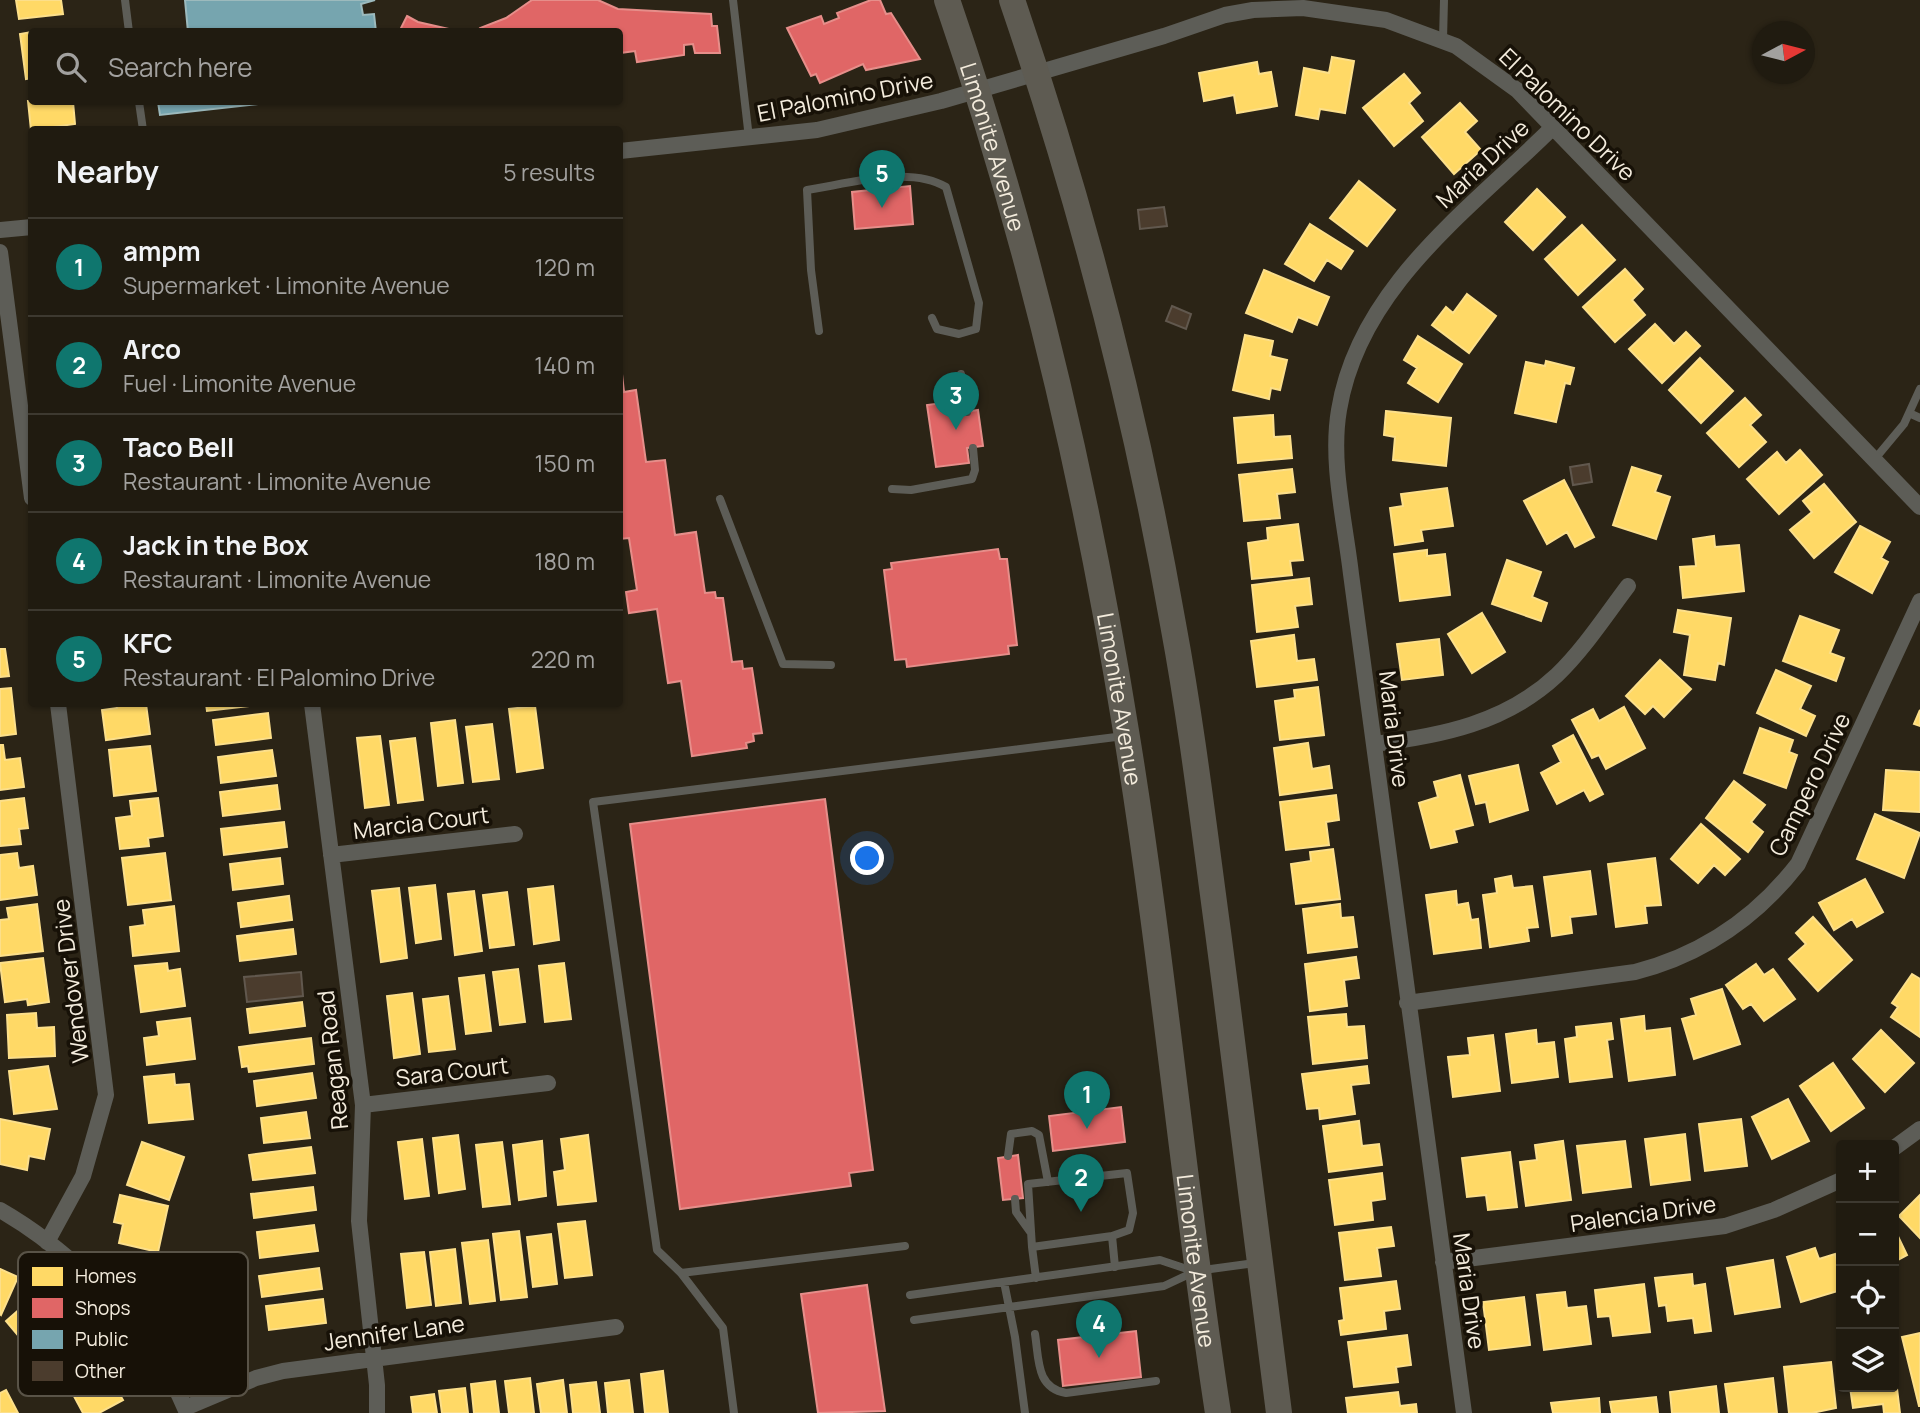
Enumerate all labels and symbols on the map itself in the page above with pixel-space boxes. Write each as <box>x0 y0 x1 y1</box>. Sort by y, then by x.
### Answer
north arrow <box>1752 21 1815 84</box>
street label: El Palomino Drive <box>1493 40 1643 188</box>
street label: Limonite Avenue <box>953 58 1034 235</box>
street label: El Palomino Drive <box>754 63 936 129</box>
street label: Maria Drive <box>1428 111 1536 215</box>
pin: 5 <box>859 150 905 208</box>
pin: 3 <box>933 372 979 430</box>
street label: Limonite Avenue <box>1090 610 1150 788</box>
street label: Maria Drive <box>1372 669 1418 789</box>
street label: Campero Drive <box>1760 707 1858 861</box>
street label: Marcia Court <box>351 798 491 846</box>
your location <box>850 841 884 875</box>
street label: Wendover Drive <box>44 897 96 1065</box>
street label: Reagan Road <box>309 989 355 1131</box>
street label: Sara Court <box>394 1048 510 1094</box>
pin: 1 <box>1064 1071 1110 1129</box>
pin: 2 <box>1058 1154 1104 1212</box>
street label: Limonite Avenue <box>1170 1172 1224 1350</box>
street label: Palencia Drive <box>1568 1187 1718 1239</box>
street label: Maria Drive <box>1446 1231 1494 1351</box>
legend <box>18 1252 248 1396</box>
text: Homes <box>75 1263 136 1289</box>
text: Shops <box>75 1295 130 1321</box>
pin: 4 <box>1076 1300 1122 1358</box>
street label: Jennifer Lane <box>321 1306 467 1358</box>
text: Public <box>75 1326 128 1352</box>
text: Other <box>75 1358 126 1384</box>

